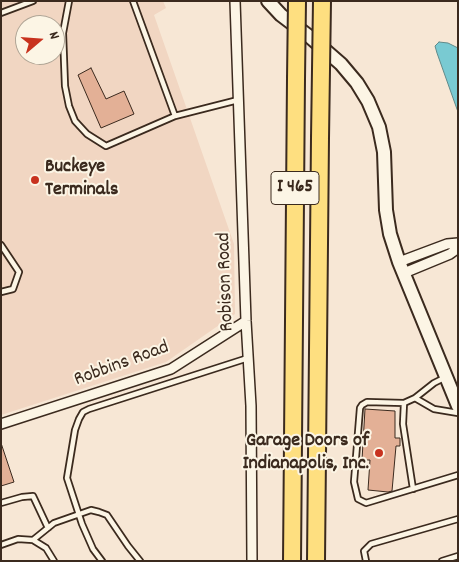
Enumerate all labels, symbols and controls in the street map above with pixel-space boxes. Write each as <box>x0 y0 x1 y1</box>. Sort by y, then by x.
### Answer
north arrow <box>15 15 65 65</box>
text: N <box>43 29 64 42</box>
place label: Buckeye Terminals <box>45 156 118 203</box>
road number: I 465 <box>271 172 319 204</box>
marker: Buckeye Terminals <box>29 174 41 186</box>
street label: Robison Road <box>213 232 241 332</box>
street label: Robbins Road <box>71 337 173 393</box>
place label: Garage Doors of Indianapolis, Inc. <box>242 430 369 477</box>
marker: Garage Doors of Indianapolis, Inc. <box>373 447 385 459</box>

